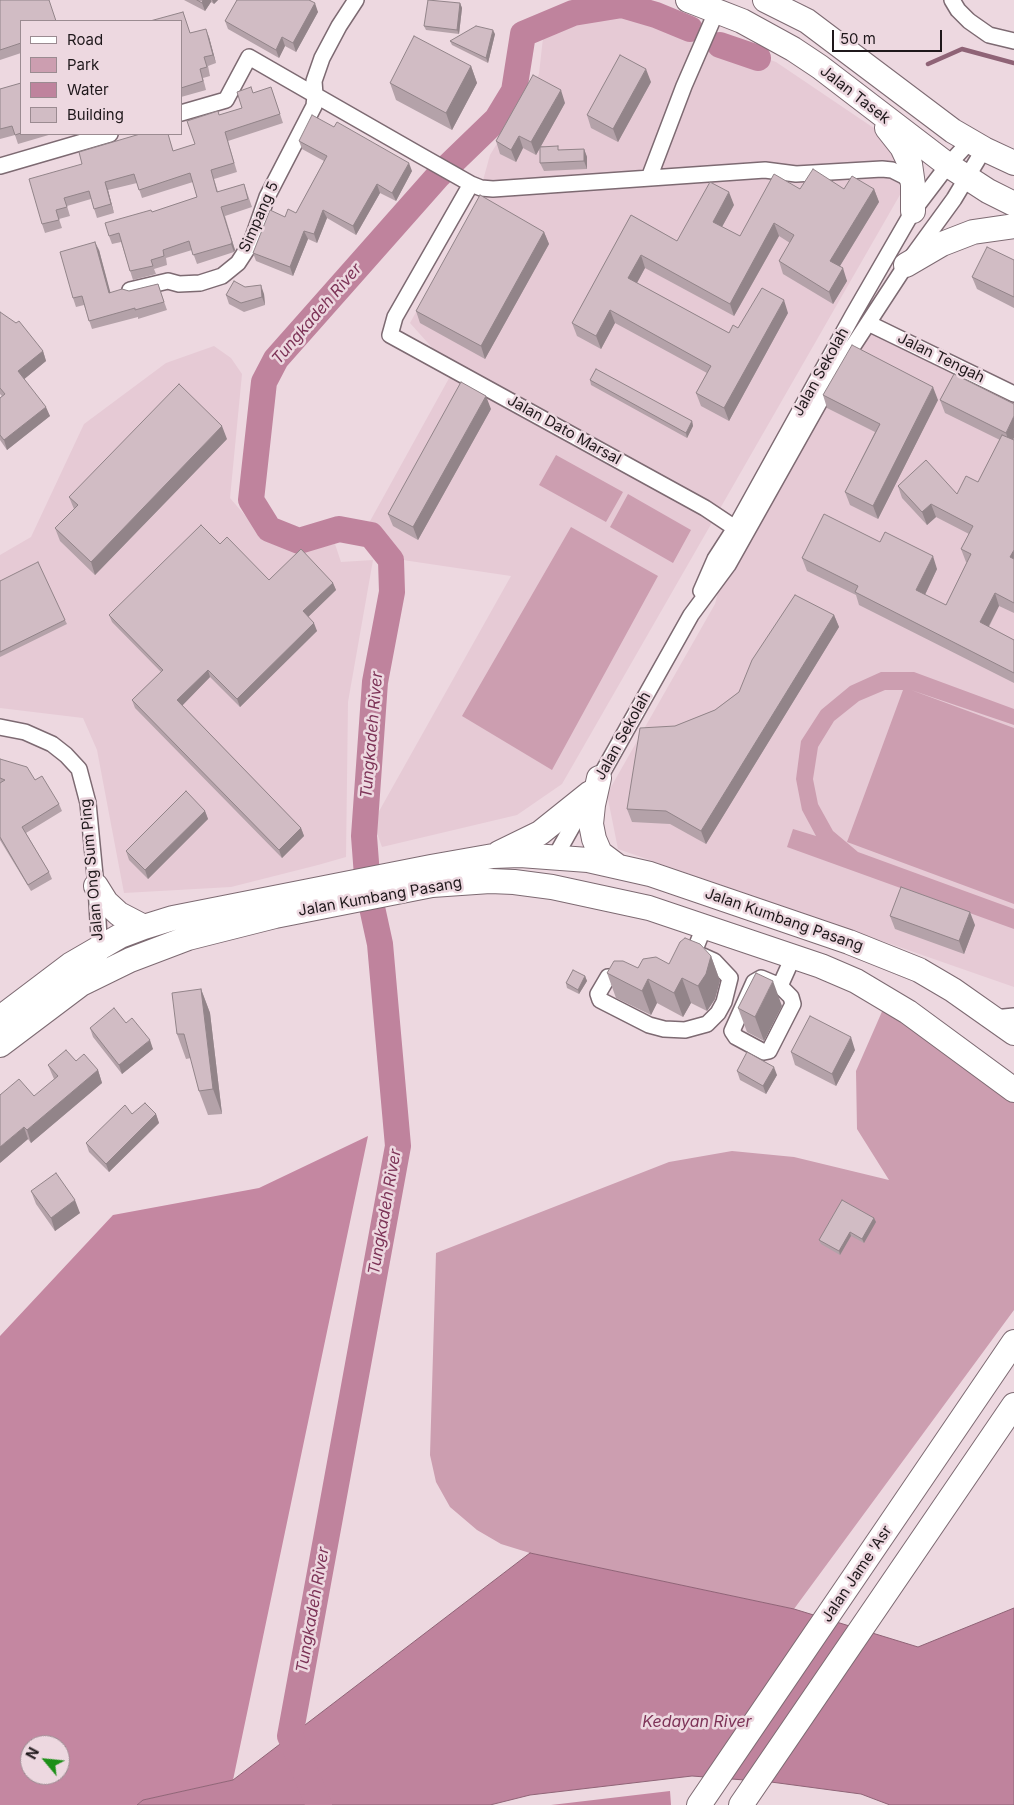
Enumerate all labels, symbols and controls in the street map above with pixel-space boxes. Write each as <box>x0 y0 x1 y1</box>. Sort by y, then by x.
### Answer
legend <box>20 20 182 135</box>
scale bar <box>834 20 944 52</box>
text: 50 m <box>840 29 876 48</box>
text: Road <box>67 30 103 49</box>
text: Park <box>67 55 99 74</box>
street label: Jalan Tasek <box>816 62 894 128</box>
text: Water <box>67 80 109 99</box>
text: Building <box>67 105 124 124</box>
street label: Simpang 5 <box>235 179 283 255</box>
water label: Tungkadeh River <box>268 260 366 368</box>
street label: Jalan Sekolah <box>789 325 853 419</box>
street label: Jalan Tengah <box>894 329 988 387</box>
street label: Jalan Dato Marsal <box>504 391 624 469</box>
water label: Tungkadeh River <box>357 671 387 799</box>
street label: Jalan Sekolah <box>591 689 655 783</box>
street label: Jalan Ong Sum Ping <box>77 798 107 942</box>
street label: Jalan Kumbang Pasang <box>297 874 463 920</box>
street label: Jalan Kumbang Pasang <box>703 884 865 956</box>
water label: Tungkadeh River <box>364 1148 406 1276</box>
street label: Jalan Jame 'Asr <box>818 1522 896 1626</box>
water label: Tungkadeh River <box>292 1546 334 1674</box>
water label: Kedayan River <box>642 1712 752 1732</box>
north arrow <box>20 1735 70 1785</box>
text: N <box>22 1744 42 1762</box>

